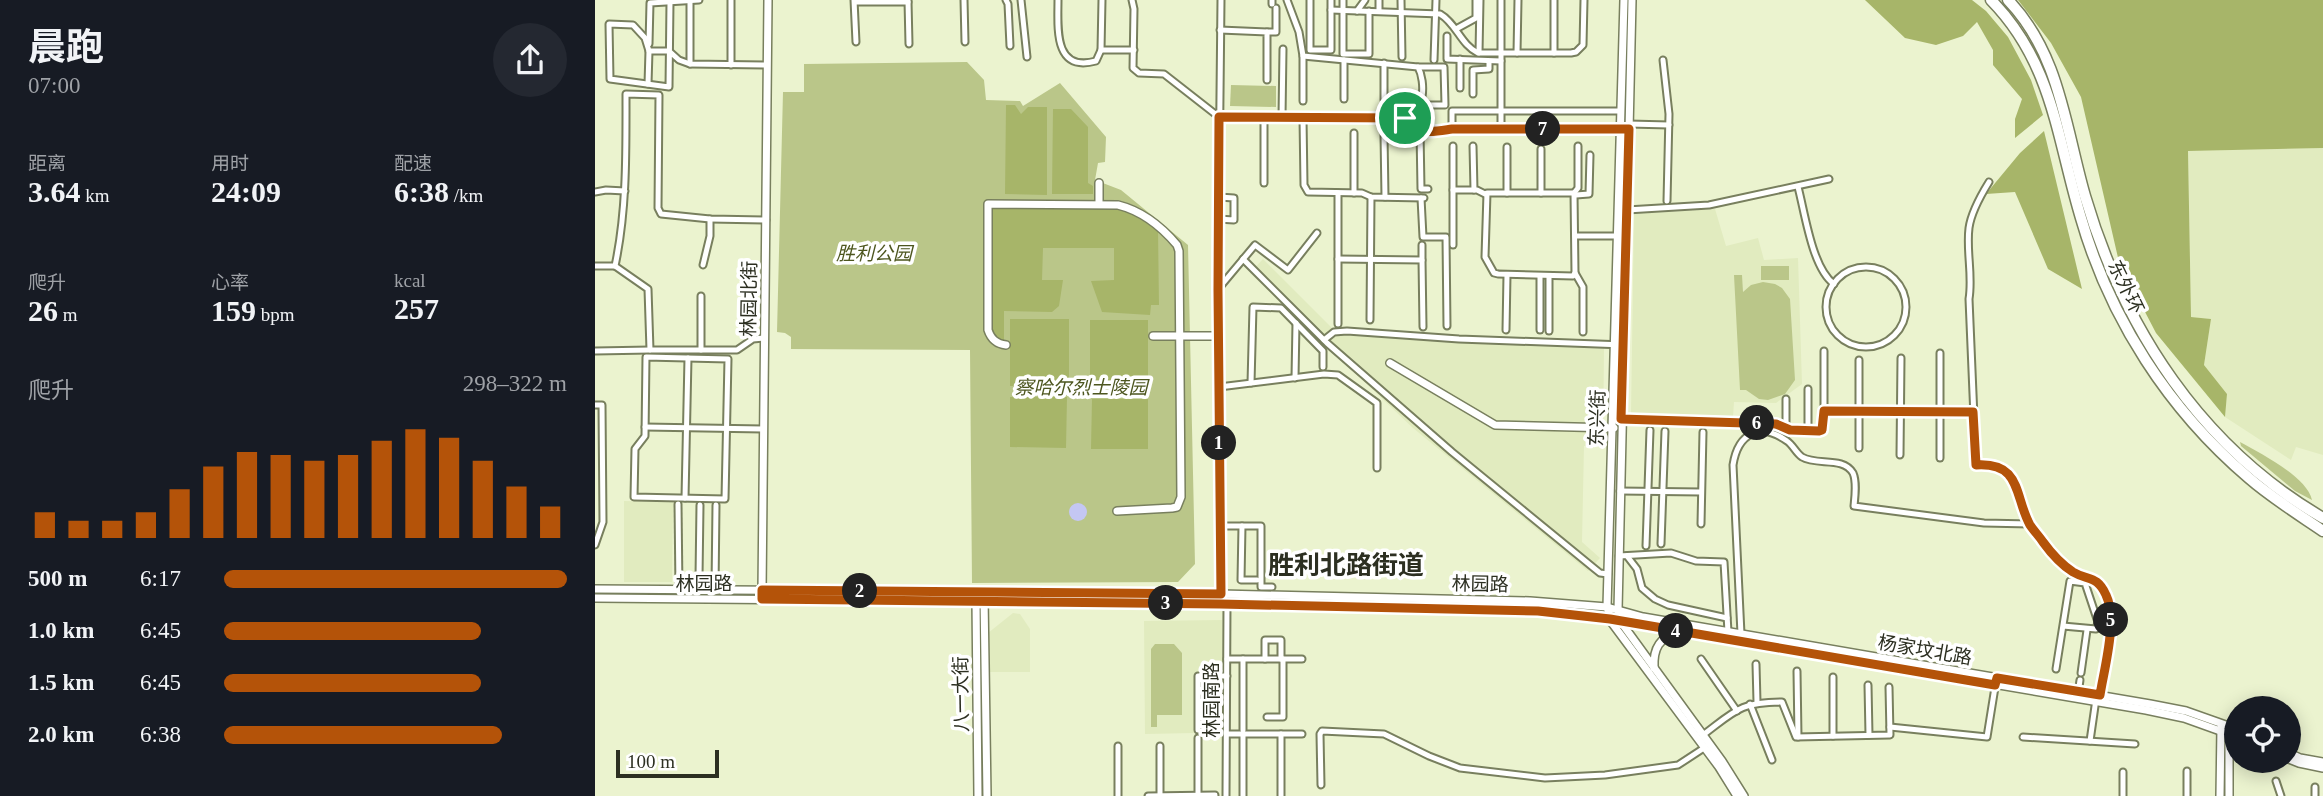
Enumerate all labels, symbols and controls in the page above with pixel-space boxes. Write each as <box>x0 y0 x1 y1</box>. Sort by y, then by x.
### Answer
button: share <box>493 23 567 97</box>
text: 晨跑 <box>28 26 104 68</box>
text: 07:00 <box>28 73 80 98</box>
pin <box>1375 88 1435 148</box>
icon: arrive <box>1386 99 1424 137</box>
pin: 7 <box>1525 111 1560 146</box>
text: 7 <box>1538 118 1547 139</box>
text: 距离 <box>28 153 66 174</box>
text: 用时 <box>211 153 249 174</box>
text: 配速 <box>394 153 432 174</box>
text: 3.64 <box>28 175 81 208</box>
text: 24:09 <box>211 175 281 208</box>
text: 6:38 <box>394 175 449 208</box>
text: km <box>81 185 110 206</box>
text: /km <box>449 185 483 206</box>
park label: 胜利公园 <box>836 243 915 264</box>
street label: 东外环 <box>2104 257 2148 317</box>
street label: 林园北街 <box>738 261 760 337</box>
text: kcal <box>394 270 426 291</box>
text: 爬升 <box>28 272 66 293</box>
text: 心率 <box>211 272 249 293</box>
text: 257 <box>394 292 439 325</box>
text: 26 <box>28 294 58 327</box>
text: 159 <box>211 294 256 327</box>
text: m <box>58 304 78 325</box>
text: bpm <box>256 304 295 325</box>
text: 298–322 m <box>463 371 567 396</box>
park label: 察哈尔烈士陵园 <box>1014 377 1150 398</box>
text: 爬升 <box>28 378 74 403</box>
street label: 东兴街 <box>1586 389 1608 447</box>
pin: 6 <box>1739 406 1775 440</box>
text: 6 <box>1752 412 1761 433</box>
pin: 1 <box>1201 426 1237 460</box>
text: 1 <box>1214 432 1223 453</box>
district label: 胜利北路街道 <box>1268 551 1424 580</box>
text: 500 m <box>28 566 87 591</box>
text: 6:17 <box>140 566 181 591</box>
street label: 林园路 <box>675 573 733 594</box>
street label: 林园路 <box>1451 573 1509 595</box>
pin: 2 <box>842 574 877 608</box>
text: 2 <box>855 580 864 601</box>
pin: 3 <box>1149 586 1183 620</box>
text: 3 <box>1161 592 1170 613</box>
pin: 5 <box>2093 602 2129 638</box>
text: 5 <box>2106 609 2115 630</box>
pin: 4 <box>1659 614 1693 648</box>
text: 1.0 km <box>28 618 94 643</box>
text: 6:45 <box>140 618 181 643</box>
text: 4 <box>1671 620 1680 641</box>
street label: 杨家坟北路 <box>1876 631 1974 669</box>
street label: 八一大街 <box>950 656 972 732</box>
street label: 林园南路 <box>1201 662 1222 738</box>
text: 1.5 km <box>28 670 94 695</box>
text: 6:45 <box>140 670 181 695</box>
map controls <box>2224 696 2301 773</box>
button: locate <box>2224 696 2301 773</box>
text: 2.0 km <box>28 722 94 747</box>
text: 6:38 <box>140 722 181 747</box>
scale bar <box>616 747 719 779</box>
text: 100 m <box>627 751 675 772</box>

